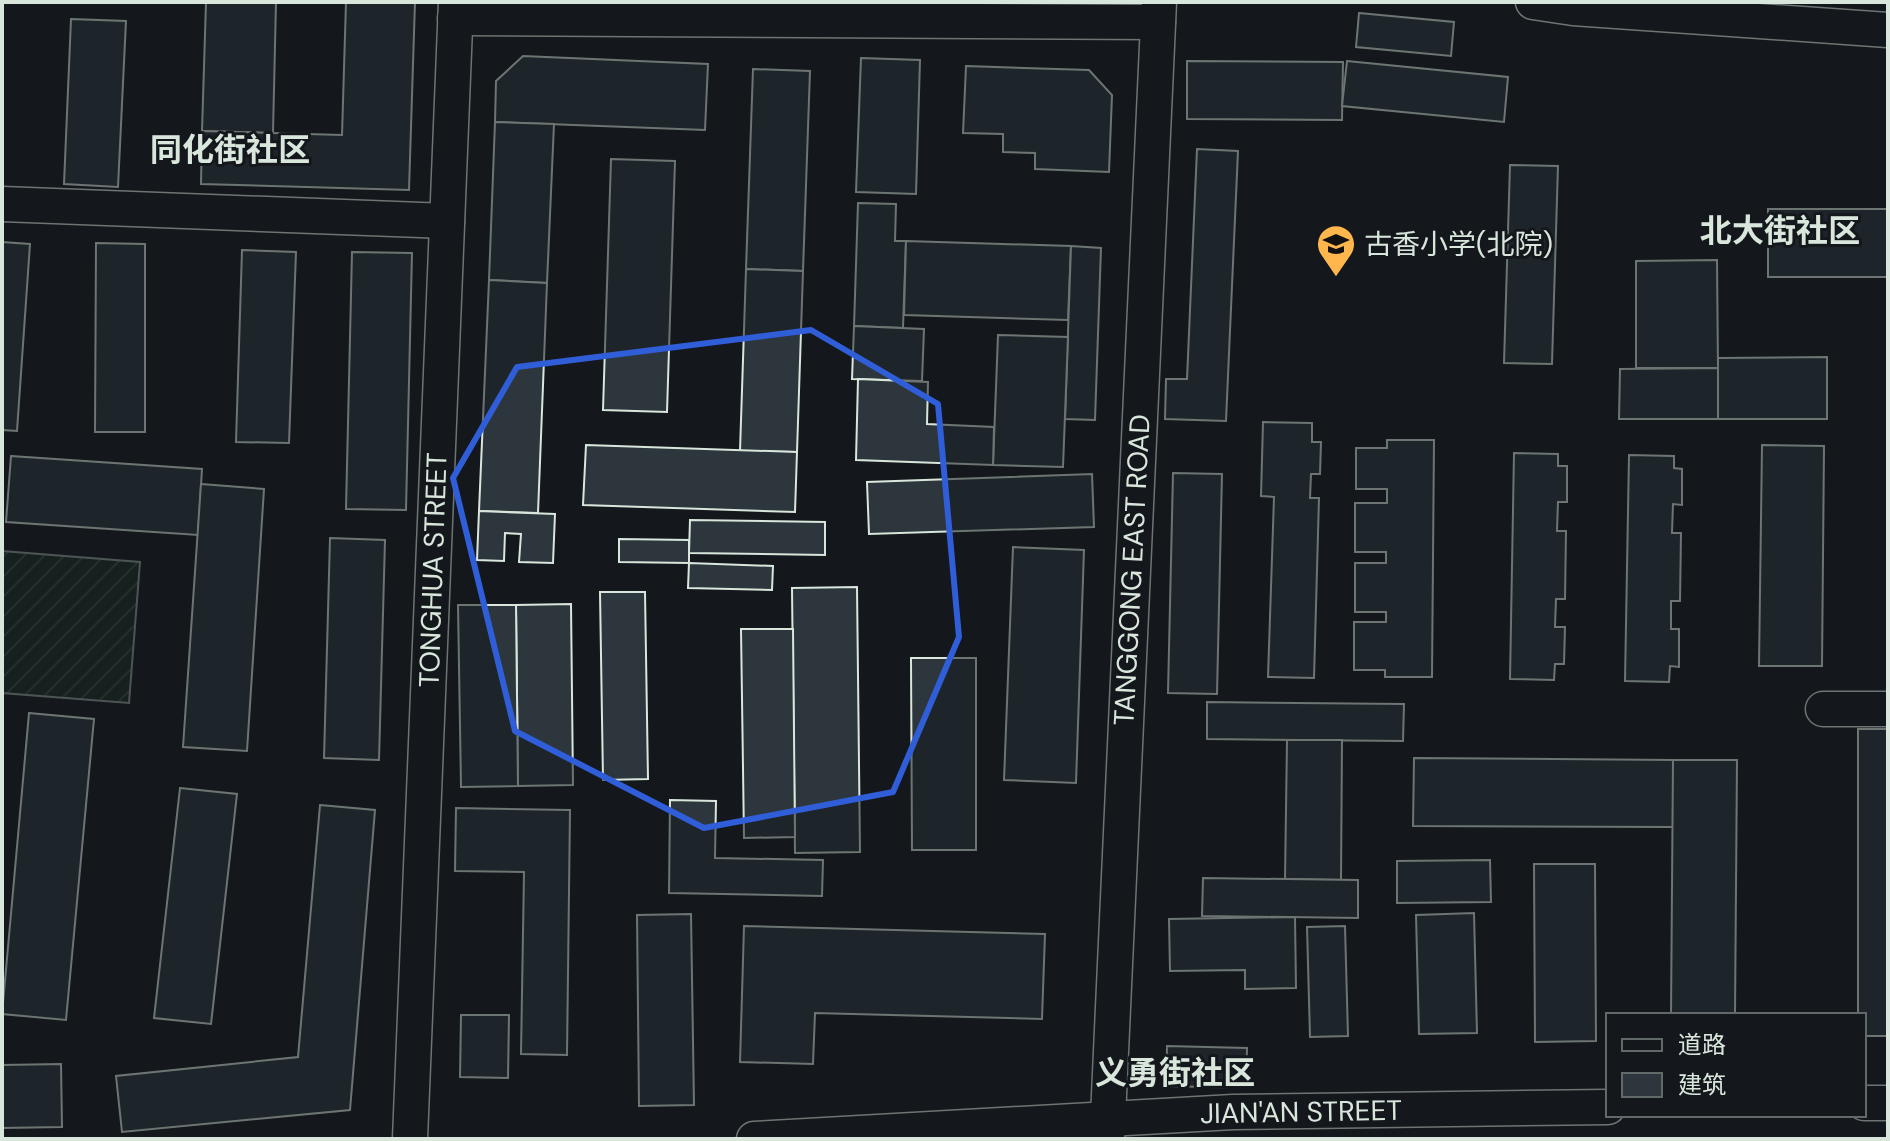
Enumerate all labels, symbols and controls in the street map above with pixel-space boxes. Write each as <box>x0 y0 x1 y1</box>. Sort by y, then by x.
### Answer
district label: 同化街社区 <box>150 129 310 171</box>
district label: 北大街社区 <box>1700 210 1860 252</box>
school or university icon: 古香小学(北院) <box>1315 223 1357 278</box>
place label: 古香小学(北院) <box>1364 226 1553 263</box>
street label: TANGGONG EAST ROAD <box>1105 413 1159 727</box>
street label: TONGHUA STREET <box>410 452 456 688</box>
legend <box>1606 1013 1866 1117</box>
text: 道路 <box>1678 1029 1726 1060</box>
district label: 义勇街社区 <box>1095 1052 1255 1094</box>
text: 建筑 <box>1678 1069 1726 1100</box>
street label: JIAN'AN STREET <box>1200 1092 1402 1132</box>

